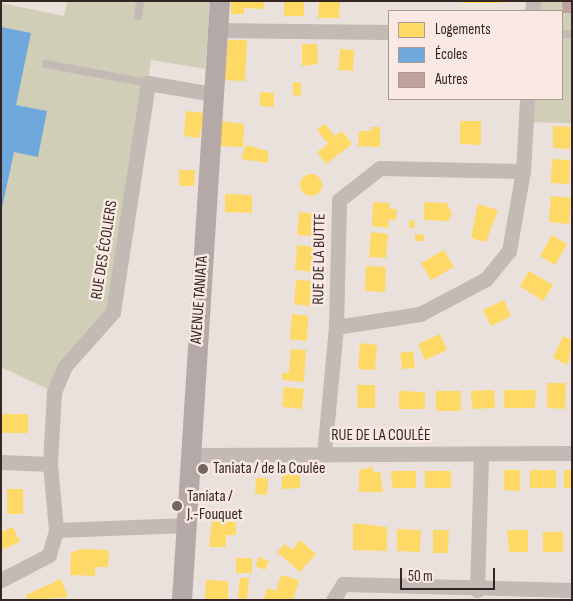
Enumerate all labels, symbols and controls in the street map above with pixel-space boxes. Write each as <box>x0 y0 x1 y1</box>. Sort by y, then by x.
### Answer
legend <box>388 10 563 100</box>
text: Logements <box>435 20 491 39</box>
text: Écoles <box>435 45 467 64</box>
text: Autres <box>435 70 468 89</box>
street label: RUE DES ÉCOLIERS <box>88 199 122 301</box>
street label: RUE DE LA BUTTE <box>310 213 330 305</box>
street label: AVENUE TANIATA <box>187 255 213 345</box>
street label: RUE DE LA COULÉE <box>331 426 431 446</box>
place label: Taniata / de la Coulée <box>213 459 325 479</box>
marker: Taniata / de la Coulée <box>197 463 209 475</box>
place label: Taniata / J.-Fouquet <box>187 487 243 525</box>
marker: Taniata / J.-Fouquet <box>171 500 183 512</box>
scale bar <box>403 558 498 590</box>
text: 50 m <box>408 567 433 586</box>

